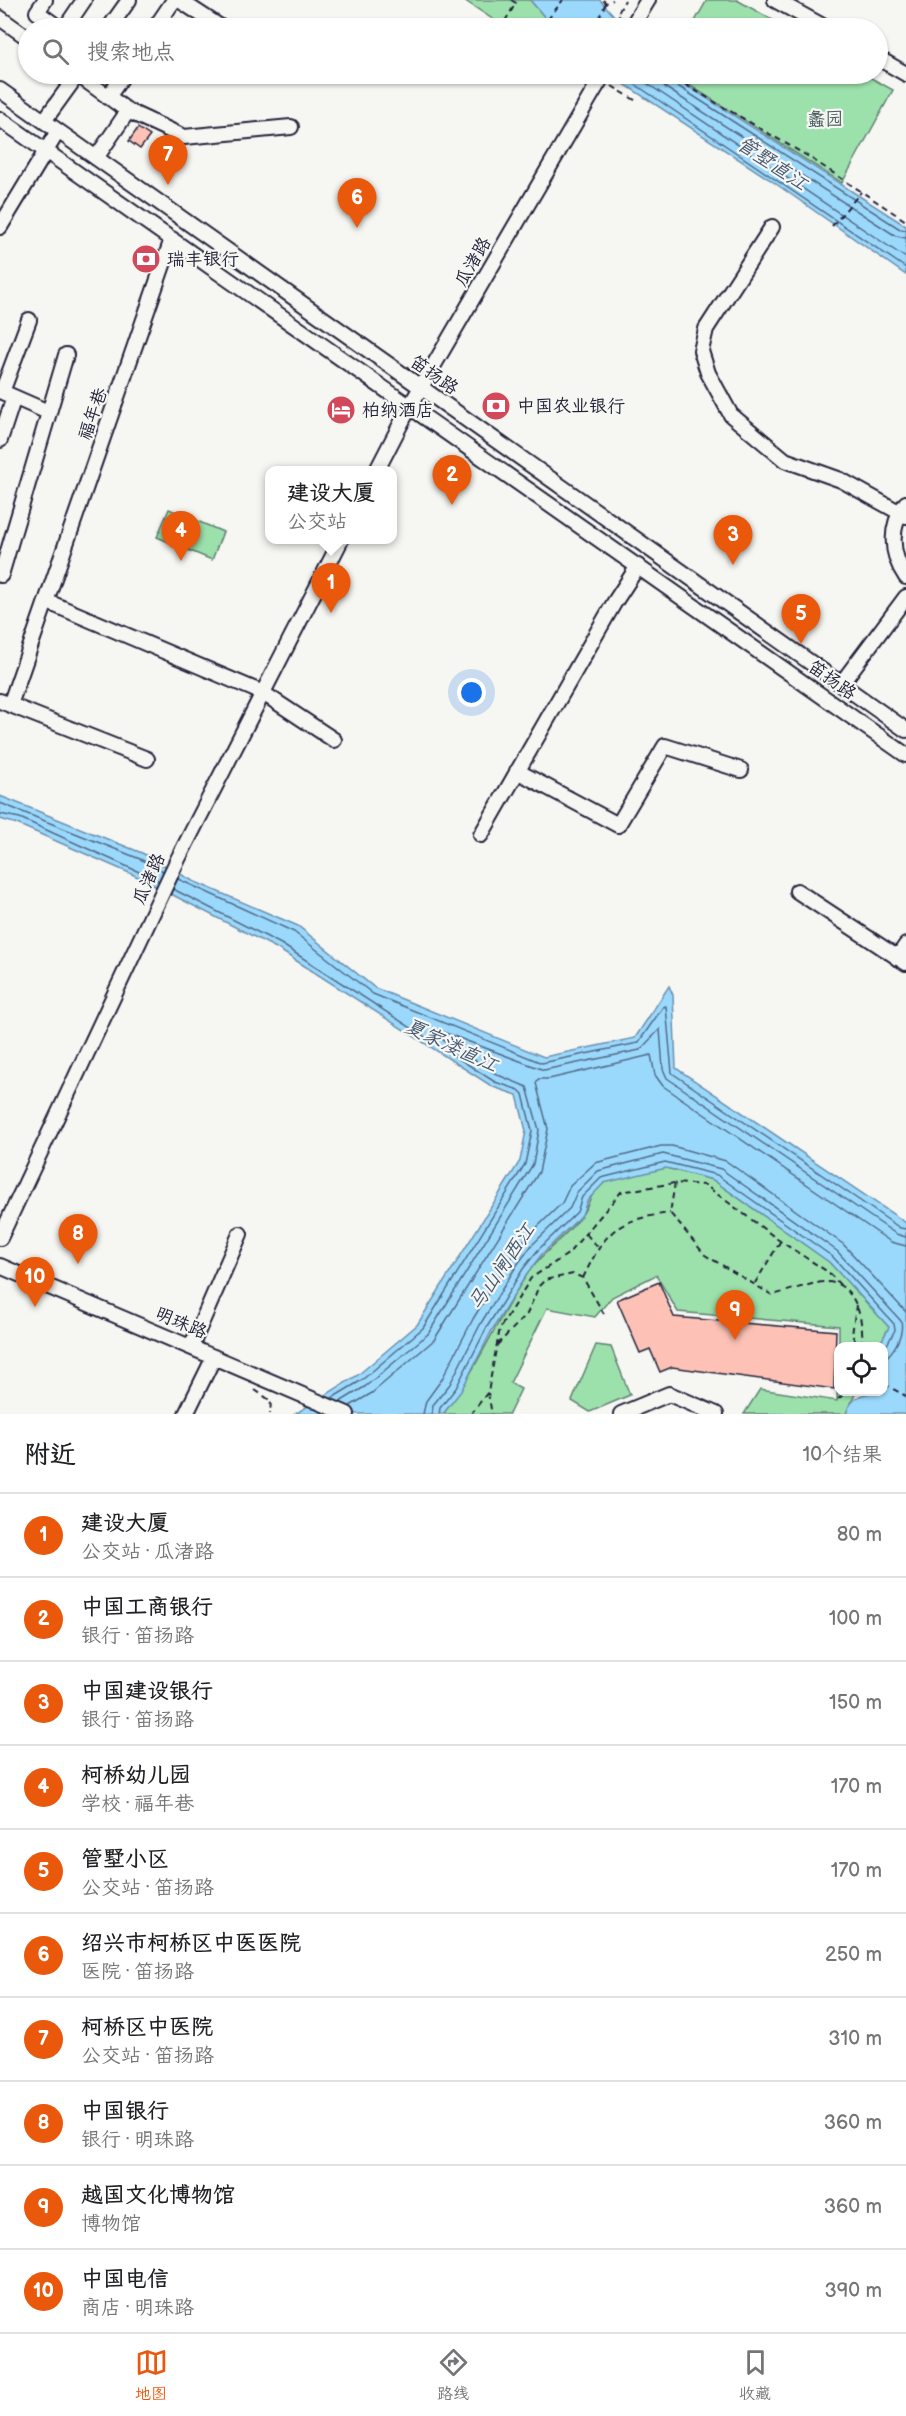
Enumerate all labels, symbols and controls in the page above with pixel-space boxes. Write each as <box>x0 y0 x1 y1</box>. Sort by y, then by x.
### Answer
search box <box>18 18 888 84</box>
icon: search <box>39 35 72 68</box>
text: 搜索地点 <box>87 39 175 66</box>
park label: 蠡园 <box>807 109 843 130</box>
water label: 管墅直江 <box>732 132 813 197</box>
pin: 7 <box>148 136 188 185</box>
pin: 6 <box>338 178 376 228</box>
street label: 瓜渚路 <box>450 233 496 291</box>
bank icon: 瑞丰银行 <box>130 243 162 275</box>
place label: 瑞丰银行 <box>167 249 239 270</box>
street label: 笛扬路 <box>406 351 462 399</box>
street label: 福年巷 <box>74 385 112 443</box>
bank icon: 中国农业银行 <box>480 390 512 422</box>
hotel icon: 柏纳酒店 <box>325 394 357 426</box>
place label: 中国农业银行 <box>517 396 625 417</box>
place label: 柏纳酒店 <box>362 400 434 421</box>
pin: 2 <box>432 456 472 505</box>
popup <box>265 466 397 544</box>
text: 建设大厦 <box>287 480 375 507</box>
text: 公交站 <box>287 510 347 534</box>
pin: 4 <box>162 512 201 561</box>
pin: 3 <box>714 516 752 565</box>
pin: 1 <box>312 564 350 613</box>
pin: 5 <box>782 594 820 644</box>
street label: 笛扬路 <box>804 656 860 704</box>
your location <box>457 678 486 707</box>
street label: 瓜渚路 <box>128 850 170 908</box>
water label: 夏家溇直江 <box>401 1014 502 1078</box>
pin: 8 <box>58 1214 98 1264</box>
water label: 马山闸西江 <box>463 1218 541 1315</box>
pin: 10 <box>15 1258 54 1307</box>
pin: 9 <box>716 1290 754 1340</box>
street label: 明珠路 <box>152 1303 210 1343</box>
map controls <box>834 1342 888 1396</box>
button: locate <box>834 1342 888 1396</box>
text: 附近 <box>24 1440 76 1471</box>
text: 10个结果 <box>803 1443 882 1467</box>
text: 建设大厦 <box>81 1510 169 1537</box>
text: 1 <box>39 1523 48 1547</box>
text: 80 m <box>837 1523 882 1547</box>
text: 公交站 · 瓜渚路 <box>81 1540 214 1564</box>
text: 中国工商银行 <box>81 1594 213 1621</box>
text: 2 <box>38 1607 49 1631</box>
text: 100 m <box>829 1607 882 1631</box>
text: 银行 · 笛扬路 <box>81 1624 194 1648</box>
text: 中国建设银行 <box>81 1678 213 1705</box>
text: 3 <box>38 1691 49 1715</box>
text: 150 m <box>829 1691 882 1715</box>
text: 银行 · 笛扬路 <box>81 1708 194 1732</box>
text: 柯桥幼儿园 <box>81 1762 191 1789</box>
text: 4 <box>38 1775 49 1799</box>
text: 170 m <box>831 1775 882 1799</box>
text: 学校 · 福年巷 <box>81 1792 194 1816</box>
text: 管墅小区 <box>81 1846 169 1873</box>
text: 5 <box>38 1859 49 1883</box>
text: 170 m <box>831 1859 882 1883</box>
text: 公交站 · 笛扬路 <box>81 1876 214 1900</box>
text: 绍兴市柯桥区中医医院 <box>81 1930 301 1957</box>
text: 6 <box>37 1943 50 1967</box>
text: 250 m <box>825 1943 882 1967</box>
text: 医院 · 笛扬路 <box>81 1960 194 1984</box>
text: 柯桥区中医院 <box>81 2014 213 2041</box>
text: 7 <box>38 2027 49 2051</box>
text: 310 m <box>828 2027 882 2051</box>
text: 公交站 · 笛扬路 <box>81 2044 214 2068</box>
text: 中国银行 <box>81 2098 169 2125</box>
text: 8 <box>37 2111 50 2135</box>
text: 360 m <box>824 2111 882 2135</box>
text: 银行 · 明珠路 <box>81 2128 194 2152</box>
text: 越国文化博物馆 <box>81 2182 235 2209</box>
text: 9 <box>38 2195 49 2219</box>
text: 360 m <box>824 2195 882 2219</box>
text: 博物馆 <box>81 2212 141 2236</box>
text: 中国电信 <box>81 2266 169 2293</box>
text: 10 <box>33 2279 54 2303</box>
text: 390 m <box>824 2279 882 2303</box>
text: 商店 · 明珠路 <box>81 2296 194 2320</box>
tab: 地图 <box>135 2346 168 2404</box>
tab: 路线 <box>437 2346 470 2404</box>
tab: 收藏 <box>739 2346 772 2404</box>

